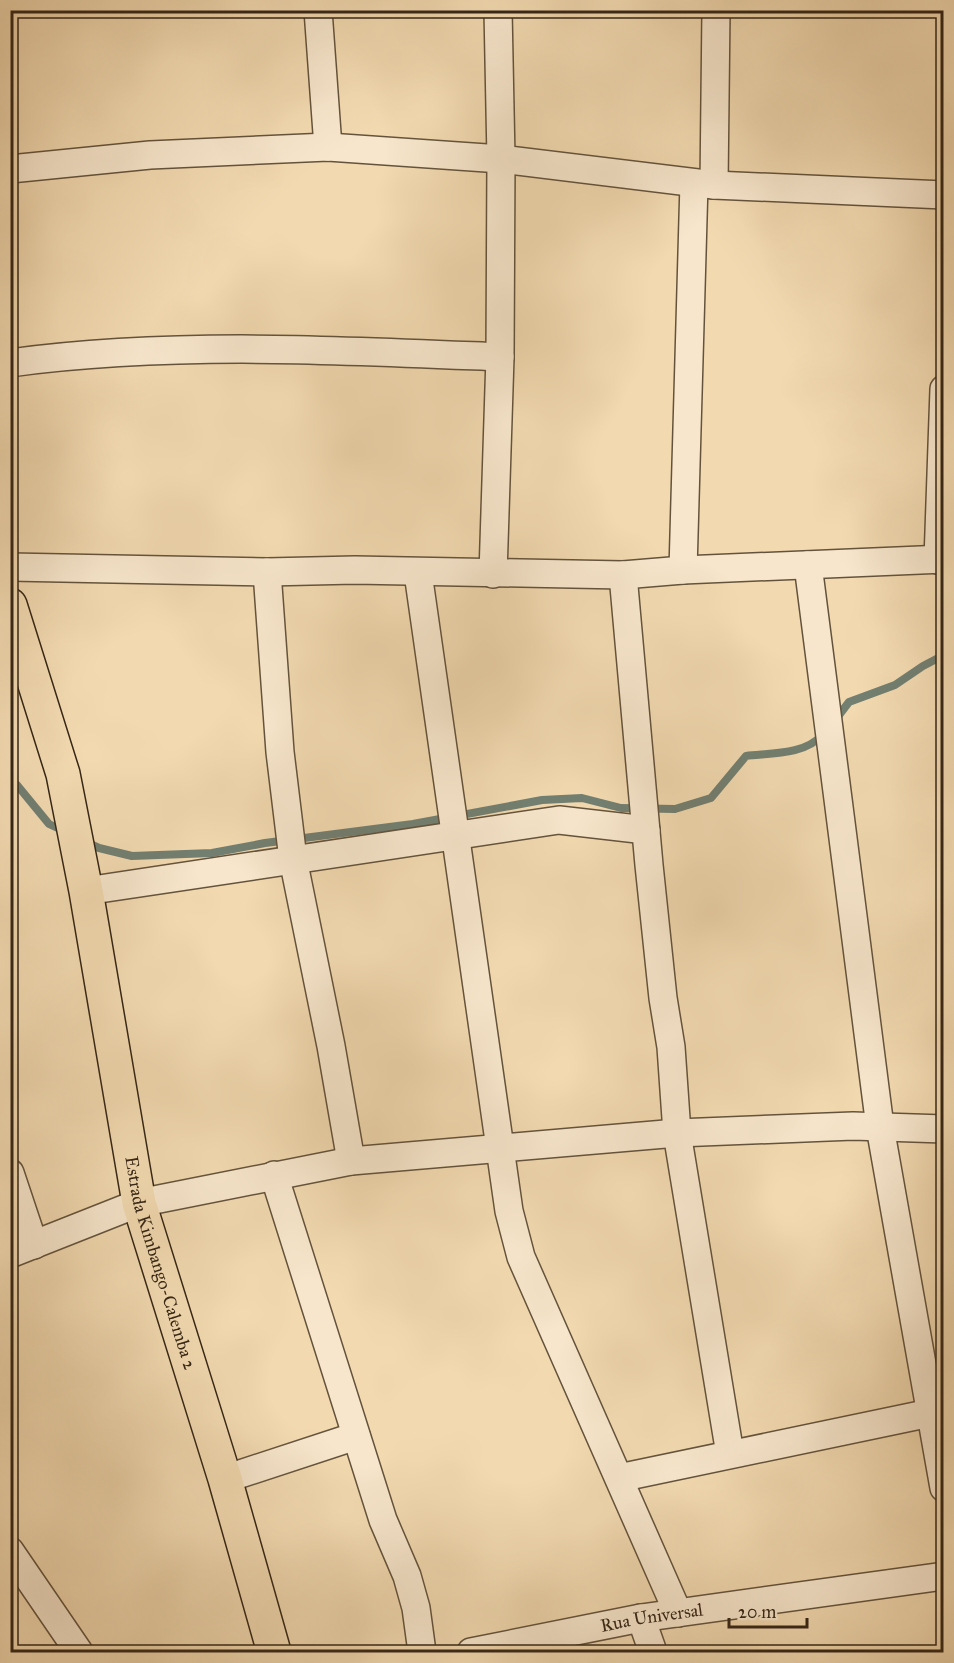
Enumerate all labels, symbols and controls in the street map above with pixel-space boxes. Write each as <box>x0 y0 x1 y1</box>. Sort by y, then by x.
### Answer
street label: Estrada Kimbango-Calemba 2 <box>120 1154 201 1372</box>
scale bar <box>729 1591 807 1629</box>
street label: Rua Universal <box>598 1599 704 1637</box>
text: 20 m <box>738 1601 776 1623</box>

